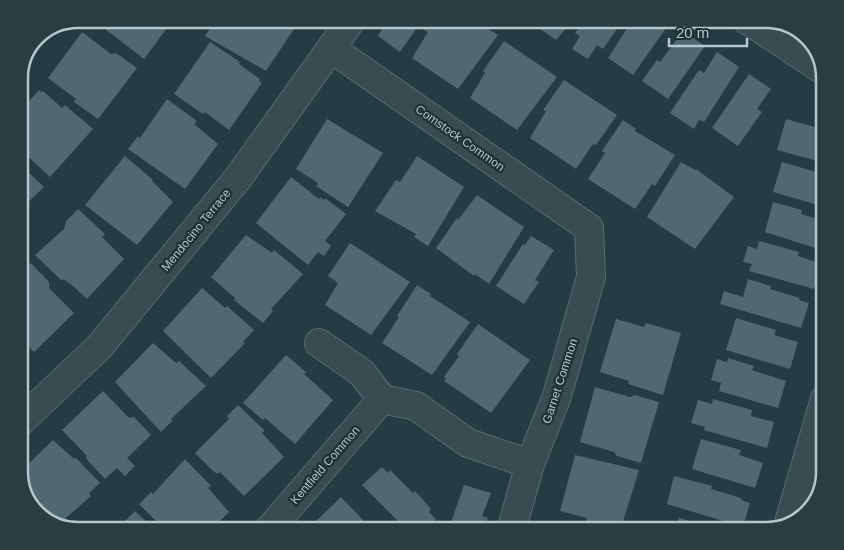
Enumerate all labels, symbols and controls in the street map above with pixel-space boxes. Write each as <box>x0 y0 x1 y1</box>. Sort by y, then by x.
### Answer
scale bar <box>669 15 746 47</box>
text: 20 m <box>676 24 709 41</box>
street label: Comstock Common <box>413 102 507 174</box>
street label: Mendocino Terrace <box>159 186 234 274</box>
street label: Garnet Common <box>540 337 580 425</box>
street label: Kentfield Common <box>287 423 363 507</box>

